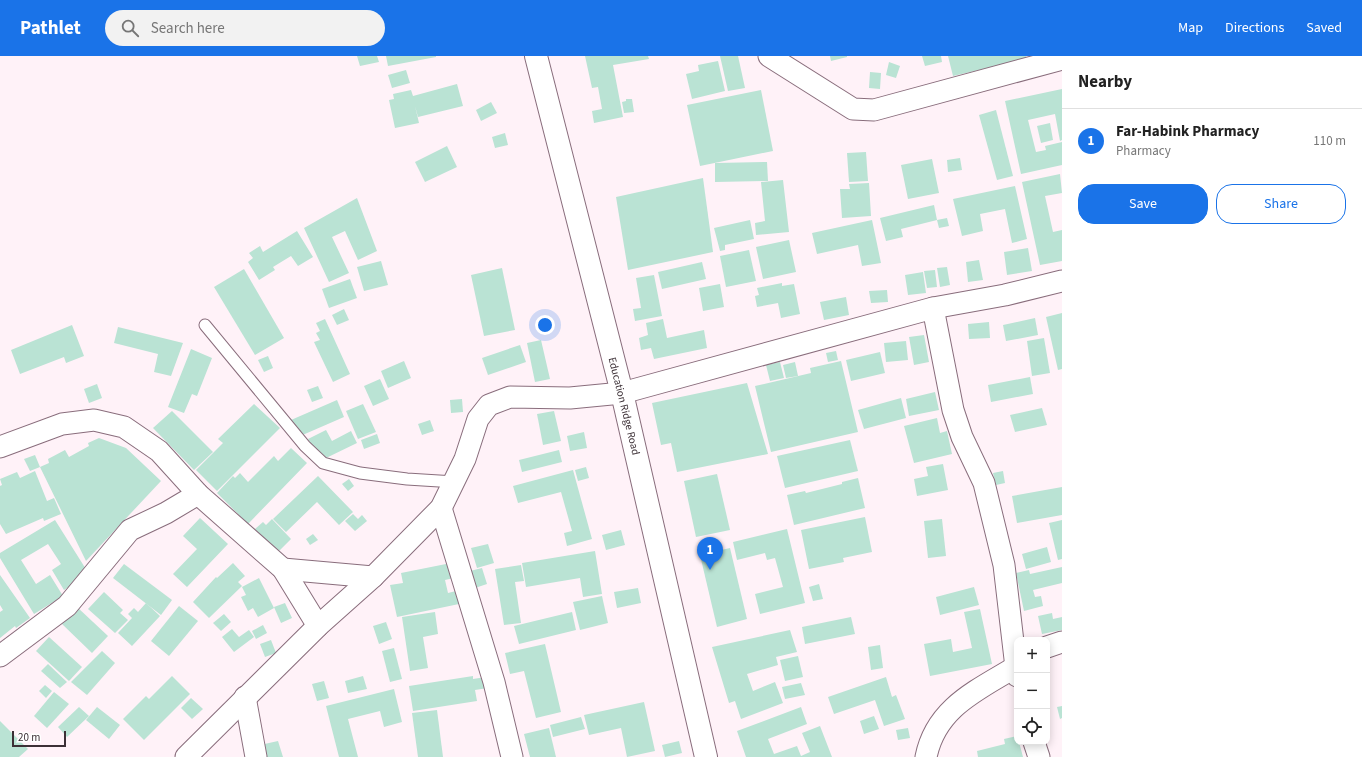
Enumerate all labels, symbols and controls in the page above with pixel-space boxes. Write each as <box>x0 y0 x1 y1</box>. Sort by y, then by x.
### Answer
search box <box>105 10 385 46</box>
text: Pathlet <box>20 15 81 42</box>
icon: search <box>119 17 141 39</box>
text: Search here <box>151 18 225 39</box>
text: Map <box>1178 18 1203 38</box>
text: Directions <box>1225 18 1284 38</box>
text: Saved <box>1306 18 1342 38</box>
text: Nearby <box>1078 70 1132 94</box>
text: Far-Habink Pharmacy <box>1116 121 1259 142</box>
text: 1 <box>1088 132 1094 150</box>
text: 110 m <box>1313 132 1346 150</box>
text: Pharmacy <box>1116 142 1171 160</box>
button: Save <box>1078 184 1208 224</box>
button: Share <box>1216 184 1346 224</box>
your location <box>535 315 555 335</box>
street label: Education Ridge Road <box>605 355 643 457</box>
pin: 1 <box>697 537 723 570</box>
map controls <box>1014 637 1050 745</box>
button: + <box>1014 637 1050 673</box>
button: − <box>1014 673 1050 709</box>
button: locate <box>1014 709 1050 745</box>
scale bar <box>12 729 66 748</box>
text: 20 m <box>18 730 40 745</box>

